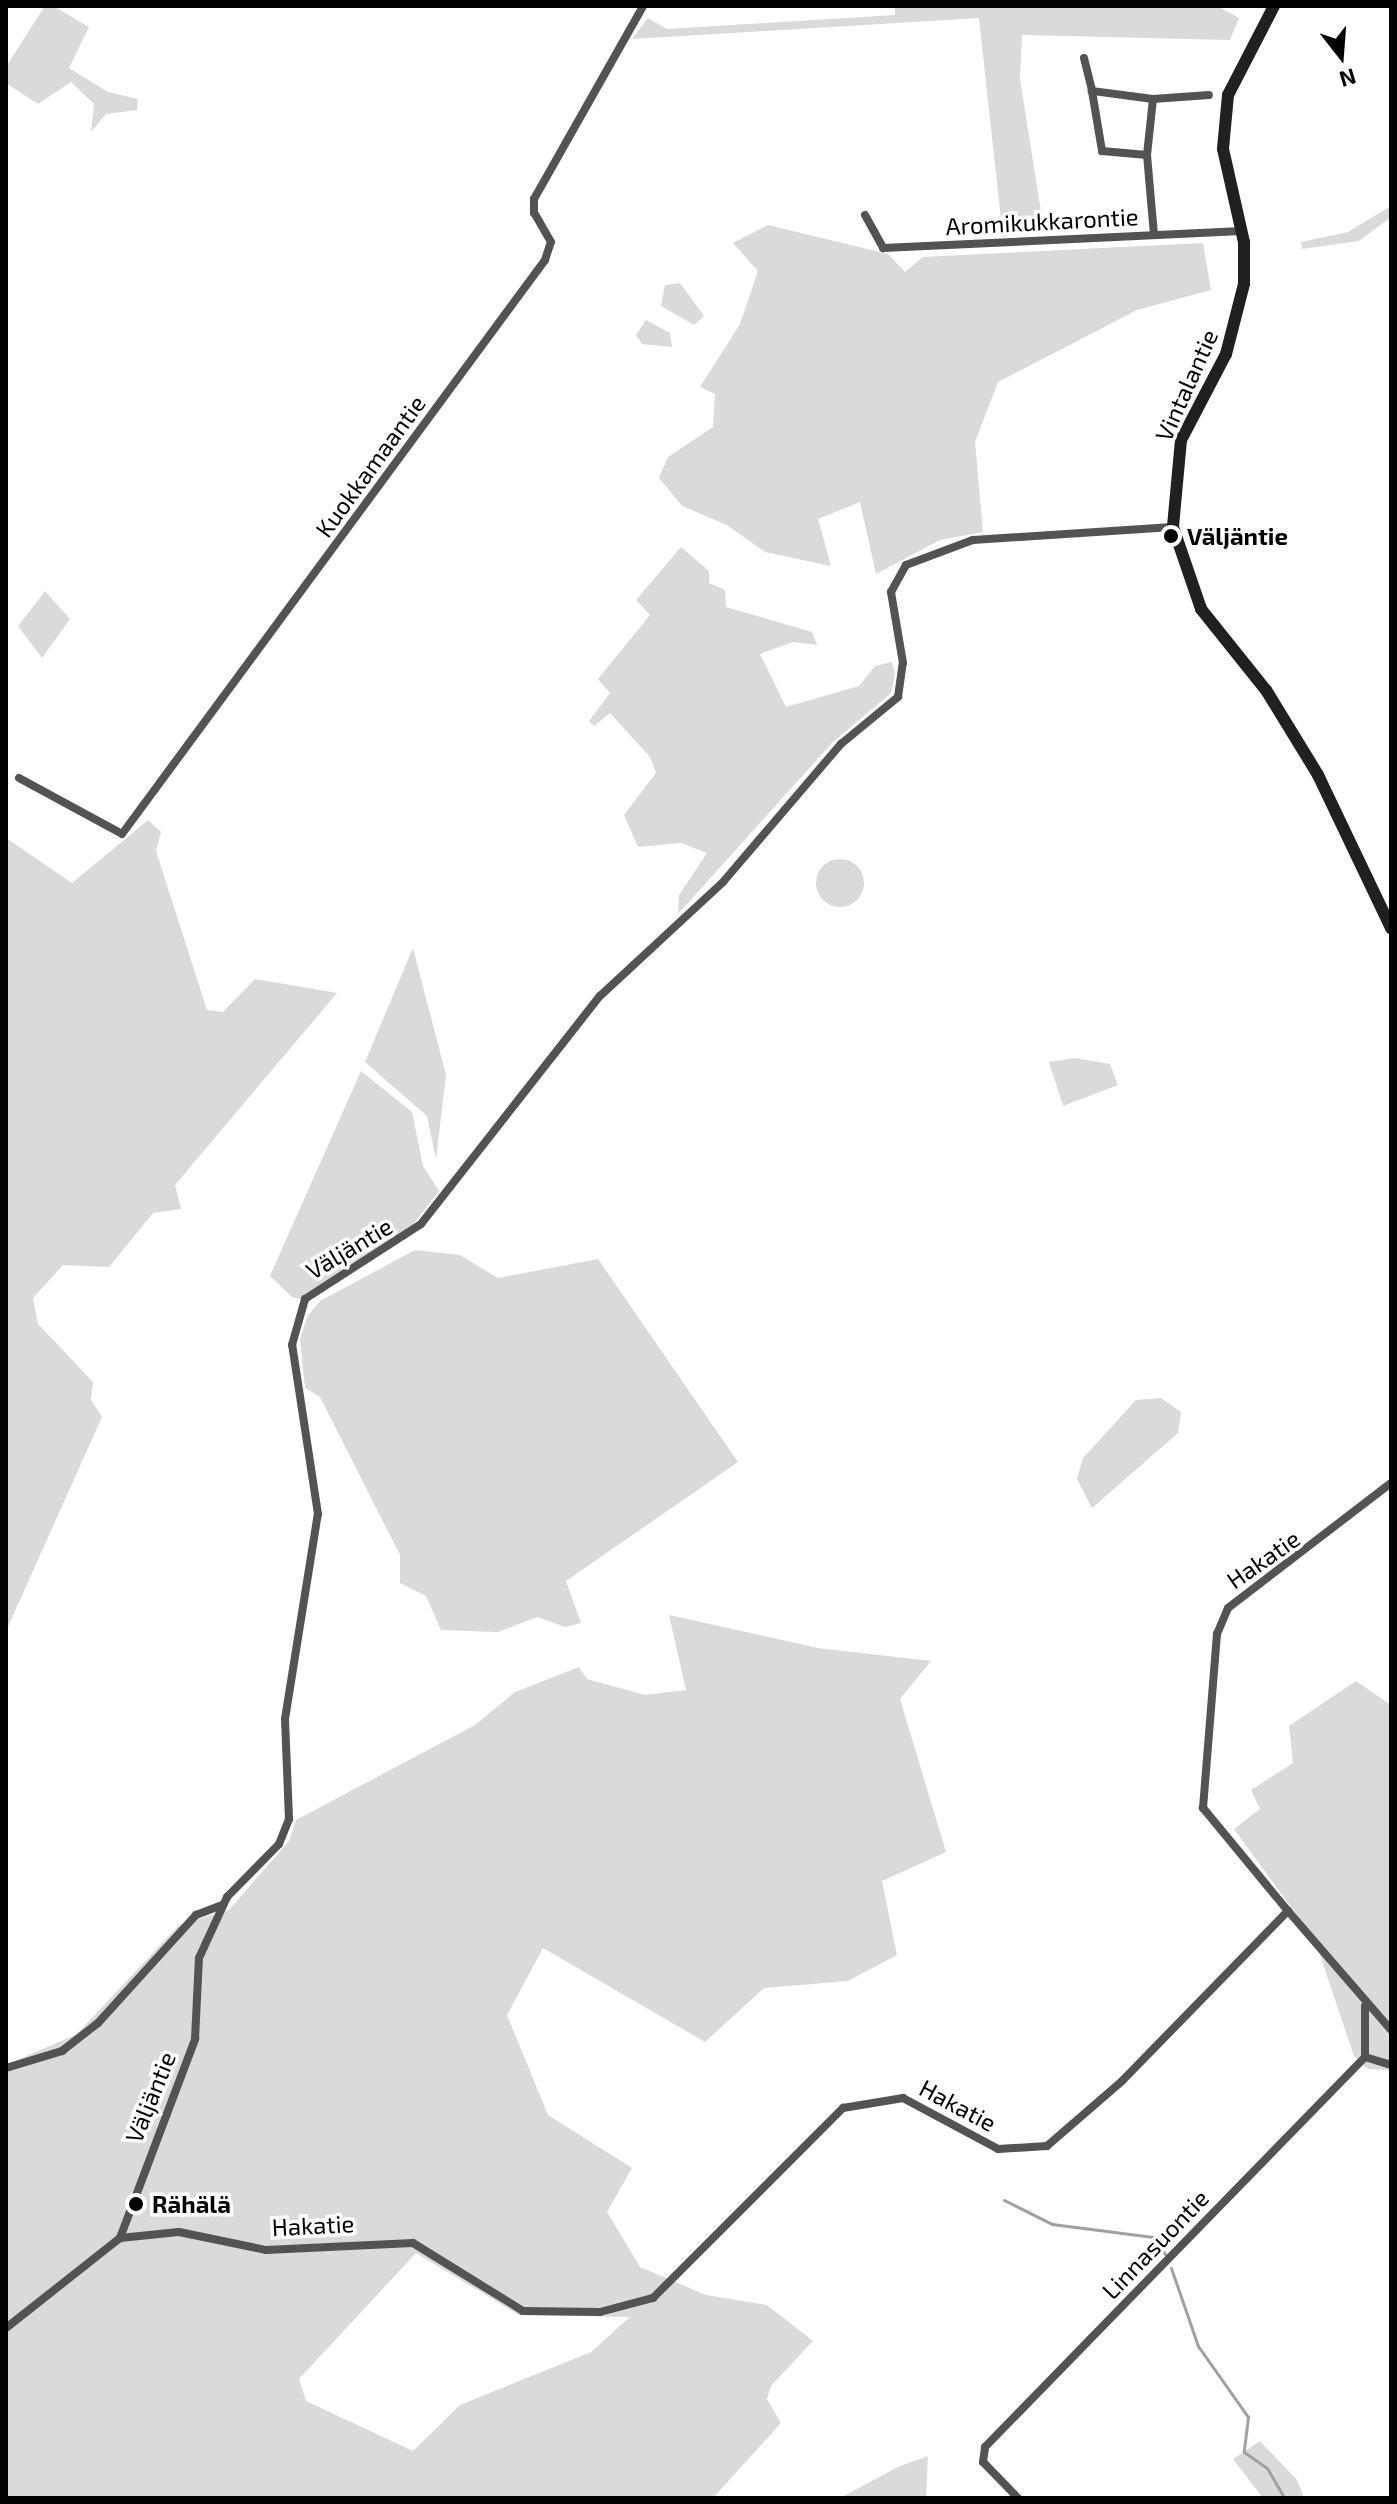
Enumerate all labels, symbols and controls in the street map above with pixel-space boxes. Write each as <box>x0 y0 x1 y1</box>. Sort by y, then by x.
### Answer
north arrow <box>1301 16 1381 96</box>
text: N <box>1337 64 1359 94</box>
street label: Aromikukkarontie <box>945 202 1139 240</box>
street label: Vintalantie <box>1149 325 1223 445</box>
street label: Kuokkamaantie <box>309 389 431 543</box>
place label: Väljäntie <box>1187 522 1288 550</box>
marker: Väljäntie <box>1162 527 1180 545</box>
street label: Väljäntie <box>301 1211 397 1285</box>
street label: Hakatie <box>1221 1524 1305 1594</box>
street label: Väljäntie <box>119 2047 181 2147</box>
street label: Hakatie <box>915 2073 1001 2137</box>
street label: Linnasuontie <box>1096 2183 1214 2305</box>
place label: Rähälä <box>152 2190 231 2218</box>
marker: Rähälä <box>127 2195 145 2213</box>
street label: Hakatie <box>271 2208 355 2242</box>

